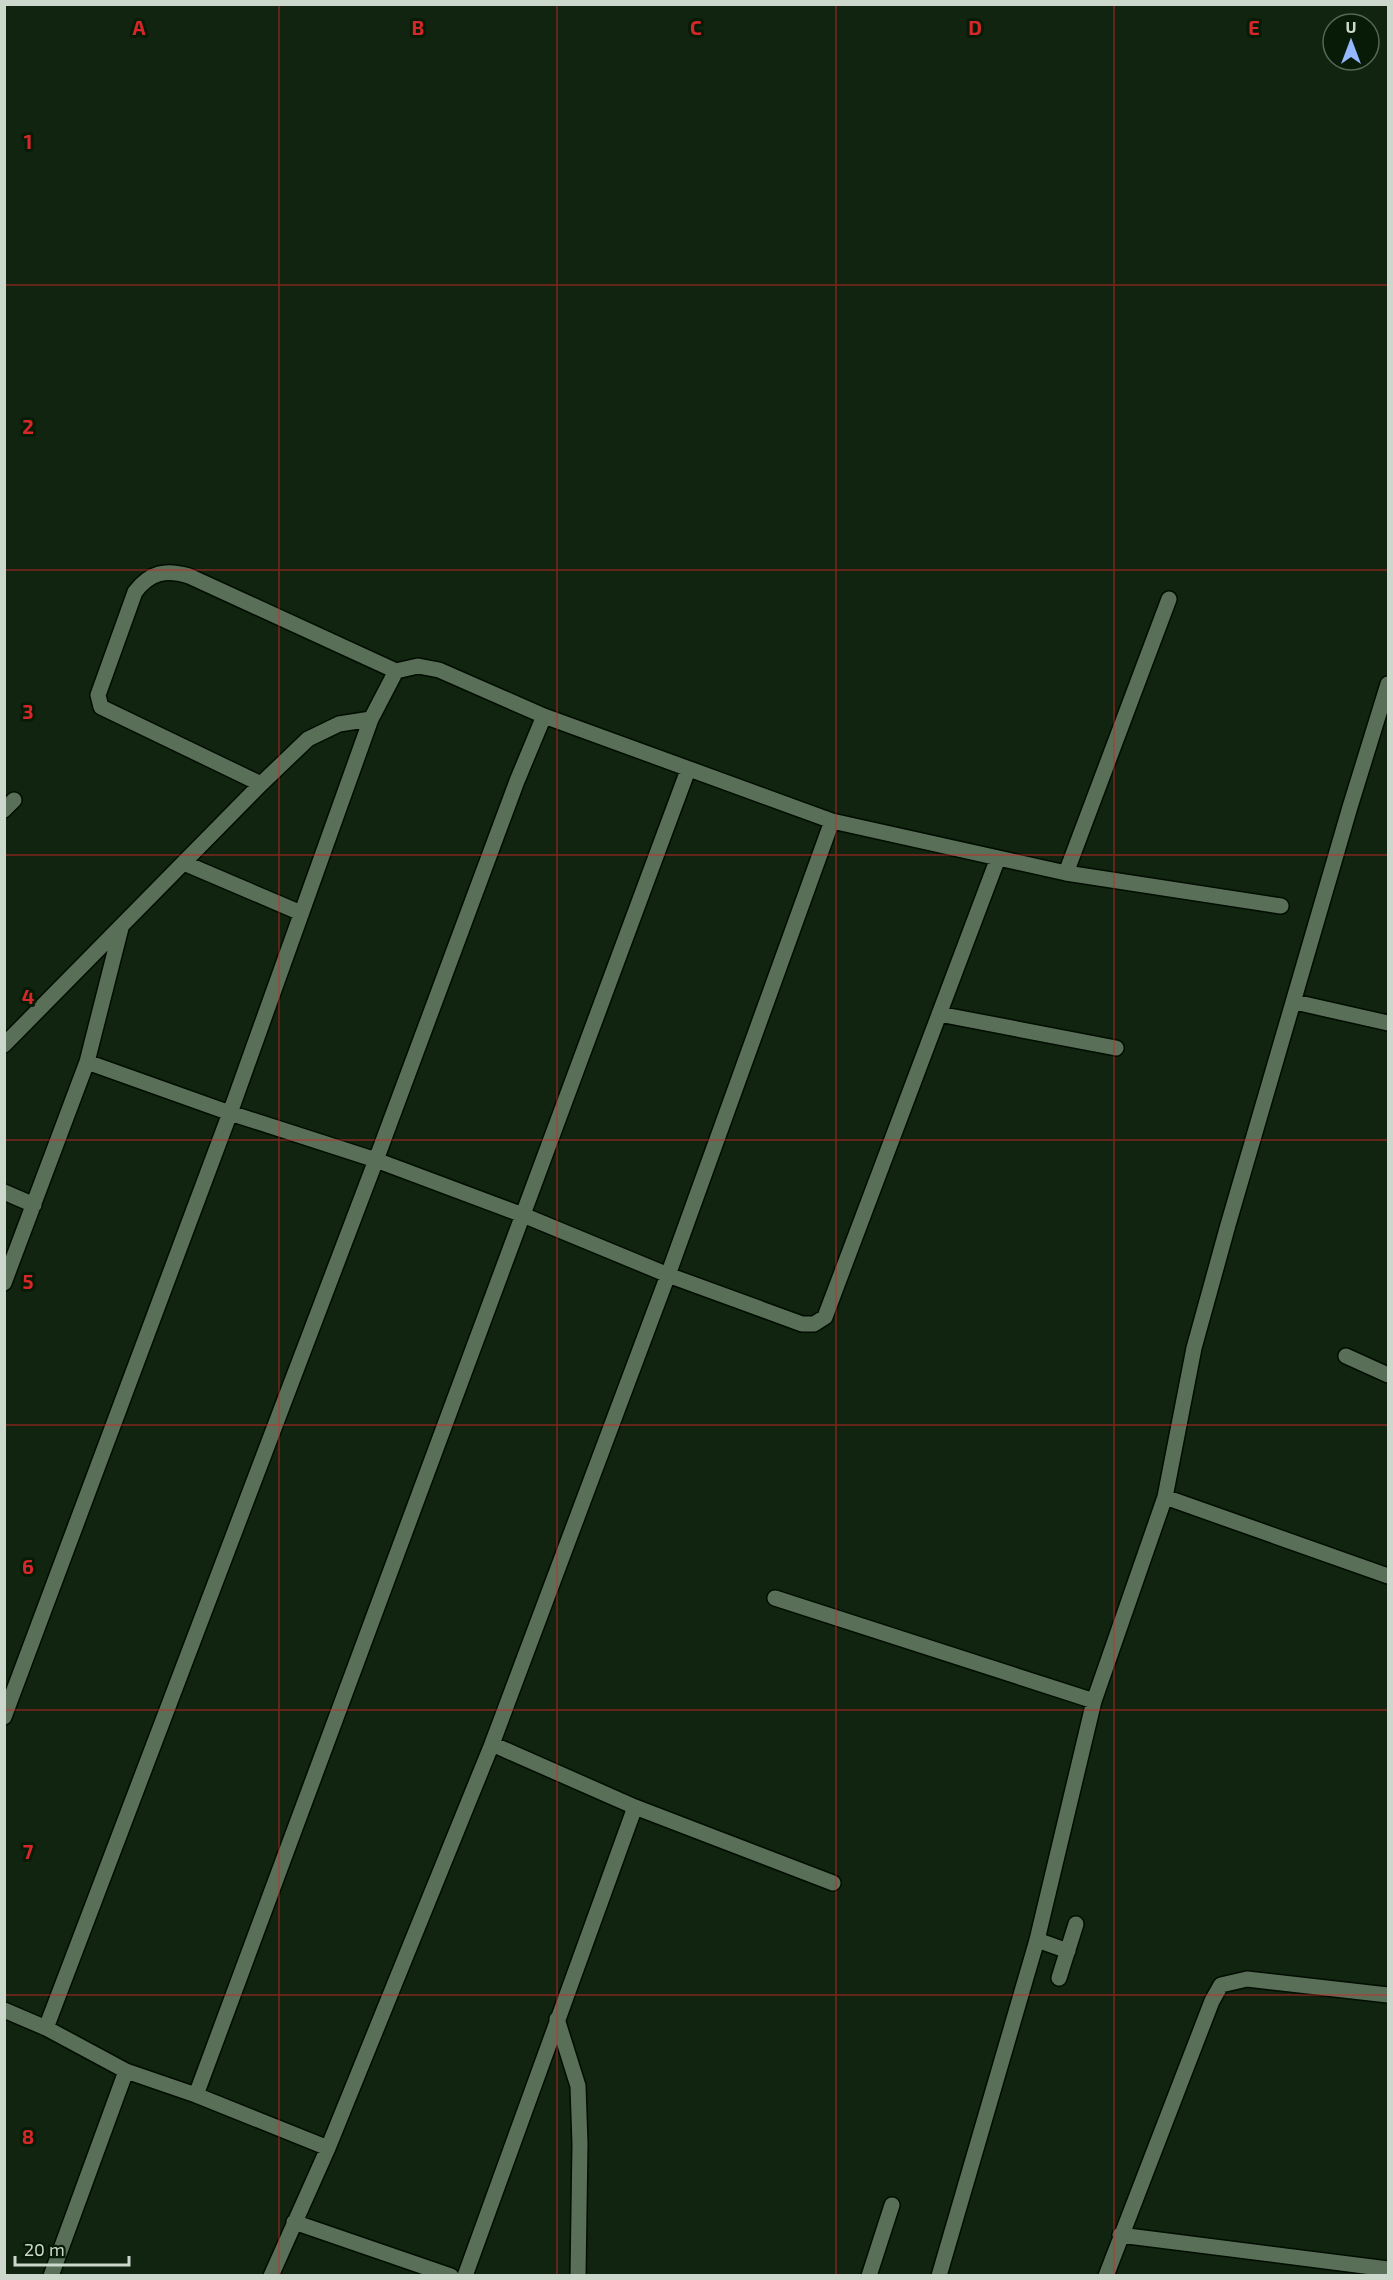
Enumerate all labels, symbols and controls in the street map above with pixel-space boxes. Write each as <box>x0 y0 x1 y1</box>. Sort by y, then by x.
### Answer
north arrow <box>1321 12 1381 72</box>
text: A <box>132 15 146 39</box>
text: B <box>412 15 424 39</box>
text: C <box>690 15 702 39</box>
text: D <box>968 15 982 39</box>
text: E <box>1248 15 1260 39</box>
text: U <box>1346 17 1356 36</box>
text: 1 <box>24 129 32 153</box>
text: 2 <box>22 414 34 438</box>
text: 3 <box>22 699 34 723</box>
text: 4 <box>22 984 35 1008</box>
text: 5 <box>22 1269 34 1293</box>
text: 6 <box>22 1554 34 1578</box>
text: 7 <box>23 1839 34 1863</box>
text: 8 <box>22 2124 34 2148</box>
scale bar <box>15 2229 129 2267</box>
text: 20 m <box>24 2238 65 2260</box>

